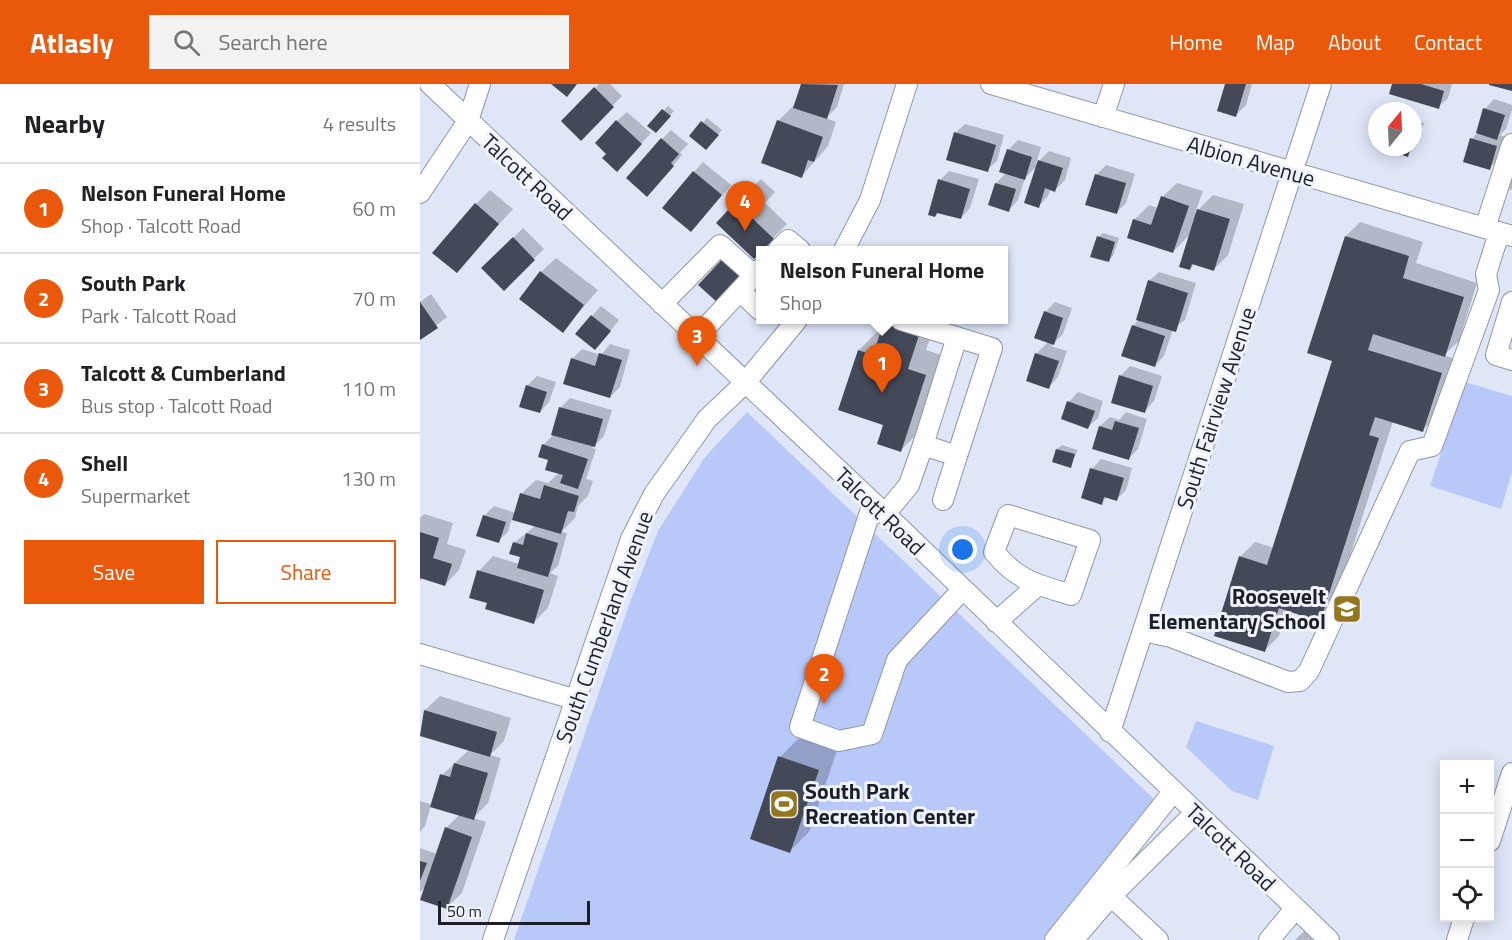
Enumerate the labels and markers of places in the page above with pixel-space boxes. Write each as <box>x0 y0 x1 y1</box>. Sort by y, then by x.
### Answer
pin: 4 <box>726 182 764 231</box>
pin: 3 <box>678 316 716 366</box>
pin: 1 <box>862 344 902 393</box>
place label: Roosevelt Elementary School <box>1148 579 1326 638</box>
school or university icon: Roosevelt Elementary School <box>1331 593 1363 625</box>
pin: 2 <box>804 654 844 704</box>
place label: South Park Recreation Center <box>805 774 975 833</box>
sports icon: South Park Recreation Center <box>768 788 800 820</box>

